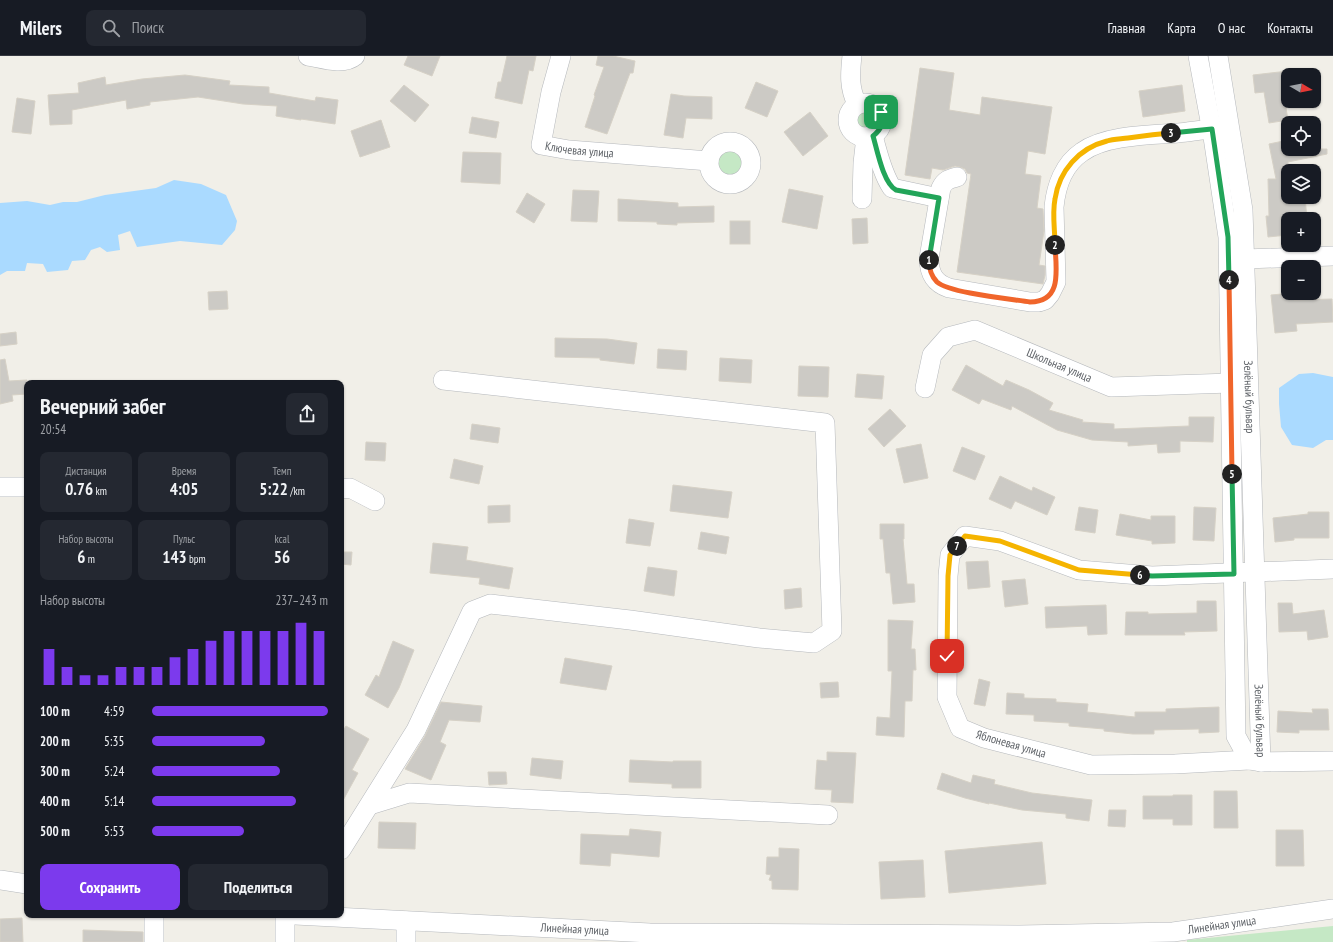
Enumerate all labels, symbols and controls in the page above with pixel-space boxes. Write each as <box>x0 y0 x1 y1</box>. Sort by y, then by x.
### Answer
search box <box>86 10 366 46</box>
text: Milers <box>20 16 62 40</box>
icon: search <box>100 17 122 39</box>
text: Поиск <box>132 18 164 37</box>
text: Главная <box>1107 19 1145 37</box>
text: Карта <box>1167 19 1196 37</box>
text: О нас <box>1218 19 1245 37</box>
text: Контакты <box>1267 19 1313 37</box>
north arrow <box>1281 68 1321 108</box>
map controls <box>1281 68 1321 300</box>
pin <box>864 95 898 129</box>
icon: arrive <box>870 101 892 123</box>
button: locate <box>1281 116 1321 156</box>
pin: 3 <box>1161 123 1181 143</box>
text: 3 <box>1168 126 1174 140</box>
street label: Ключевая улица <box>544 138 614 160</box>
button: layers <box>1281 164 1321 204</box>
button: + <box>1281 212 1321 252</box>
pin: 2 <box>1045 235 1065 255</box>
text: 2 <box>1052 238 1058 252</box>
pin: 1 <box>919 250 939 270</box>
text: 1 <box>926 253 932 267</box>
button: − <box>1281 260 1321 300</box>
pin: 4 <box>1219 270 1239 290</box>
text: 4 <box>1226 273 1232 287</box>
street label: Школьная улица <box>1024 344 1094 385</box>
street label: Зелёный бульвар <box>1241 360 1258 434</box>
text: Вечерний забег <box>40 392 166 420</box>
button: share <box>286 393 328 435</box>
text: 20:54 <box>40 421 66 438</box>
text: Дистанция <box>65 464 107 478</box>
text: Время <box>172 464 196 478</box>
text: Темп <box>273 464 291 478</box>
pin: 5 <box>1222 464 1242 484</box>
text: 5 <box>1229 467 1235 481</box>
text: 0.76 <box>65 478 93 500</box>
text: 4:05 <box>170 478 198 500</box>
text: 5:22 <box>259 478 288 500</box>
text: km <box>93 484 107 498</box>
text: /km <box>288 484 305 498</box>
text: Набор высоты <box>58 532 114 546</box>
text: Пульс <box>173 532 195 546</box>
text: kcal <box>274 532 290 546</box>
pin: 7 <box>947 536 967 556</box>
text: 7 <box>954 539 960 553</box>
text: 6 <box>77 546 85 568</box>
text: 143 <box>162 546 187 568</box>
text: 56 <box>274 546 290 568</box>
text: m <box>85 552 95 566</box>
text: bpm <box>187 552 206 566</box>
pin: 6 <box>1130 565 1150 585</box>
text: 6 <box>1137 568 1143 582</box>
text: Набор высоты <box>40 592 105 609</box>
text: 237–243 m <box>275 592 328 609</box>
pin <box>930 639 964 673</box>
icon: check <box>936 645 958 667</box>
street label: Зелёный бульвар <box>1251 684 1269 757</box>
text: 100 m <box>40 703 70 720</box>
text: 4:59 <box>104 703 124 720</box>
street label: Яблоневая улица <box>974 726 1048 761</box>
text: 200 m <box>40 733 70 750</box>
text: 5:35 <box>104 733 124 750</box>
text: 300 m <box>40 763 70 780</box>
text: 5:24 <box>104 763 124 780</box>
text: 400 m <box>40 793 70 810</box>
text: 5:14 <box>104 793 124 810</box>
text: 500 m <box>40 823 70 840</box>
text: 5:53 <box>104 823 124 840</box>
button: Сохранить <box>40 864 180 910</box>
button: Поделиться <box>188 864 328 910</box>
street label: Линейная улица <box>1186 912 1257 937</box>
street label: Линейная улица <box>539 919 609 938</box>

